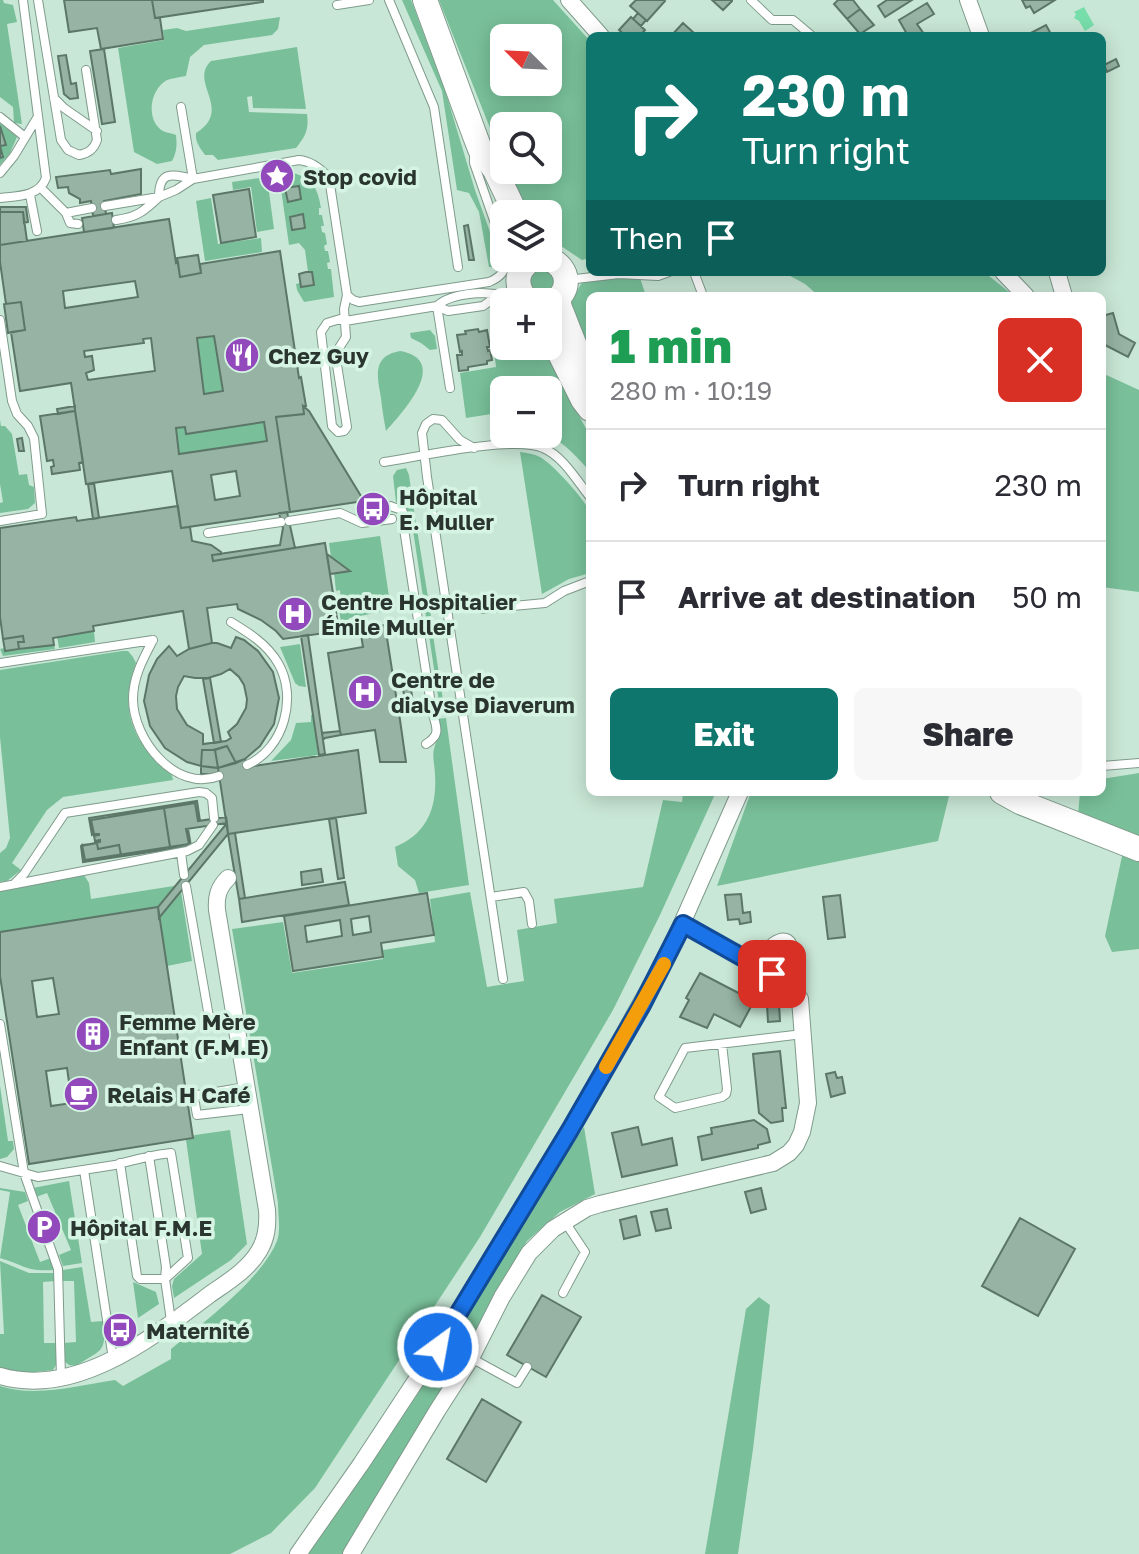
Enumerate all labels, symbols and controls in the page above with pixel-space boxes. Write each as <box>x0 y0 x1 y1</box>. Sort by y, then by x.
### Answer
north arrow <box>490 24 562 96</box>
map controls <box>490 24 562 448</box>
text: 230 m <box>742 61 910 128</box>
icon: right <box>610 64 714 168</box>
button: search <box>490 112 562 184</box>
text: Turn right <box>742 129 910 172</box>
place icon: Stop covid <box>258 157 296 195</box>
place label: Stop covid <box>303 163 417 190</box>
button: layers <box>490 200 562 272</box>
icon: arrive <box>699 216 743 260</box>
text: Then <box>610 220 683 256</box>
button: + <box>490 288 562 360</box>
text: 1 min <box>610 316 732 374</box>
button: close <box>998 318 1082 402</box>
restaurant icon: Chez Guy <box>223 336 261 374</box>
place label: Chez Guy <box>268 342 369 369</box>
text: 280 m · 10:19 <box>610 375 772 406</box>
button: − <box>490 376 562 448</box>
icon: right <box>610 463 654 507</box>
text: Turn right <box>678 467 820 503</box>
text: 230 m <box>994 467 1082 503</box>
place label: Hôpital E. Muller <box>399 483 495 535</box>
bus stop icon: Hôpital E. Muller <box>354 490 392 528</box>
icon: arrive <box>610 575 654 619</box>
text: Arrive at destination <box>678 579 975 615</box>
text: 50 m <box>1012 579 1082 615</box>
place label: Centre Hospitalier Émile Muller <box>321 588 517 640</box>
hospital icon: Centre Hospitalier Émile Muller <box>276 595 314 633</box>
place label: Centre de dialyse Diaverum <box>391 666 575 718</box>
hospital icon: Centre de dialyse Diaverum <box>346 673 384 711</box>
button: Exit <box>610 688 838 780</box>
button: Share <box>854 688 1082 780</box>
pin <box>738 940 806 1008</box>
icon: arrive <box>750 952 794 996</box>
place label: Femme Mère Enfant (F.M.E) <box>119 1008 269 1060</box>
building icon: Femme Mère Enfant (F.M.E) <box>74 1015 112 1053</box>
cafe icon: Relais H Café <box>62 1075 100 1113</box>
place label: Relais H Café <box>107 1081 250 1108</box>
parking icon: Hôpital F.M.E <box>25 1208 63 1246</box>
place label: Hôpital F.M.E <box>70 1214 212 1241</box>
position arrow <box>396 1305 480 1389</box>
bus stop icon: Maternité <box>101 1311 139 1349</box>
place label: Maternité <box>146 1317 250 1344</box>

